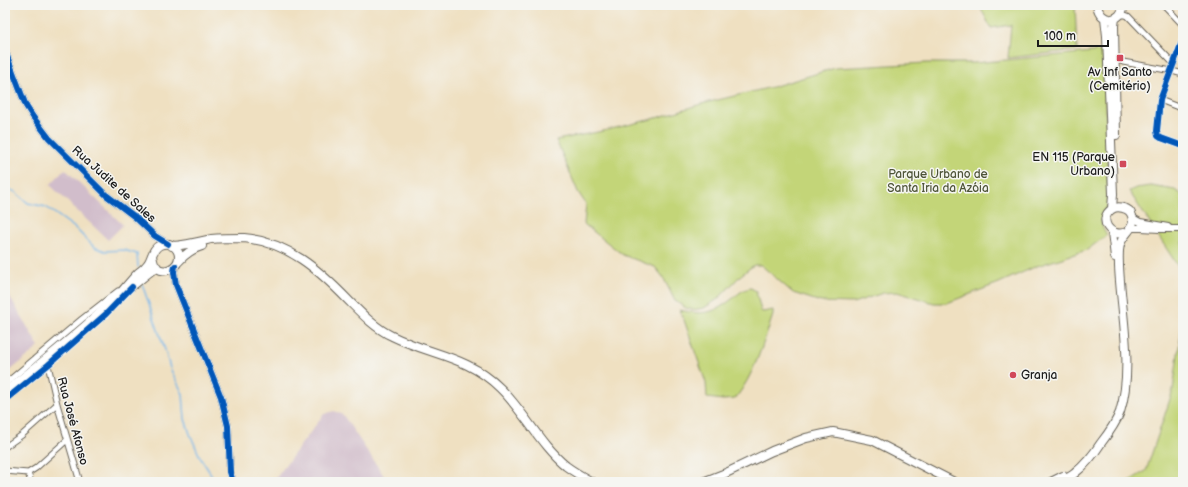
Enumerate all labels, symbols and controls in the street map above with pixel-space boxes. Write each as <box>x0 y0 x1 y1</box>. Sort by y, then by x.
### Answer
scale bar <box>1038 22 1108 48</box>
text: 100 m <box>1044 29 1076 44</box>
marker: Av Inf Santo (Cemitério) <box>1115 53 1125 63</box>
place label: Av Inf Santo (Cemitério) <box>1088 65 1152 94</box>
street label: Rua Judite de Sales <box>69 143 159 226</box>
place label: EN 115 (Parque Urbano) <box>1032 150 1115 179</box>
marker: EN 115 (Parque Urbano) <box>1118 159 1128 169</box>
park label: Parque Urbano de Santa Iria da Azóia <box>887 167 989 196</box>
place label: Granja <box>1021 368 1058 383</box>
marker: Granja <box>1008 370 1018 380</box>
street label: Rua José Afonso <box>54 375 92 467</box>

